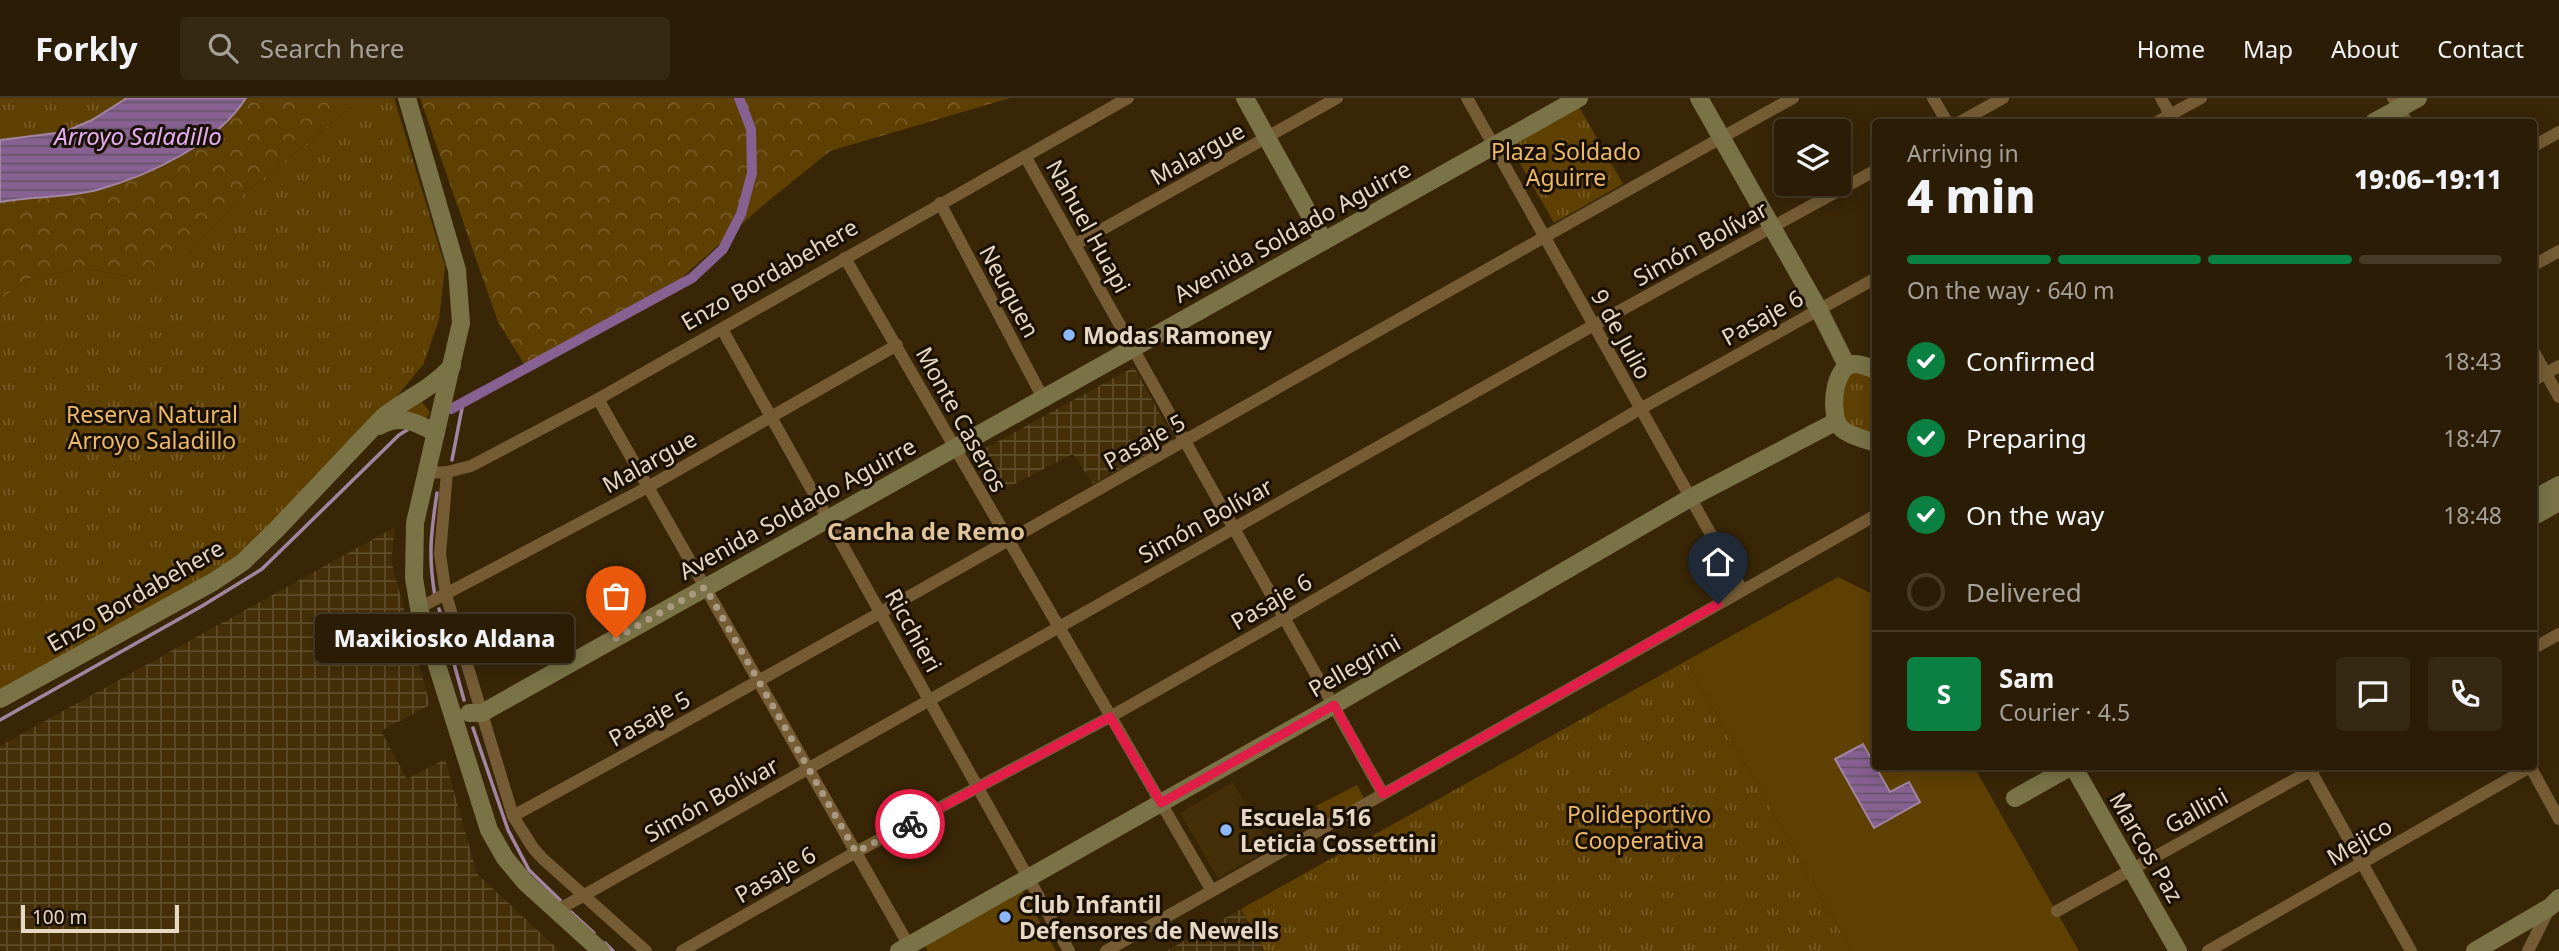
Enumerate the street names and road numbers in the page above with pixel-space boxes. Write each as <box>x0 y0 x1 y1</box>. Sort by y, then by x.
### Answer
street label: Malargue <box>1144 114 1250 192</box>
street label: Avenida Soldado Aguirre <box>1168 152 1416 310</box>
street label: Nahuel Huapi <box>1039 154 1139 298</box>
street label: Simón Bolívar <box>1627 193 1773 293</box>
street label: Enzo Bordabehere <box>675 210 863 338</box>
street label: Neuquen <box>972 239 1048 343</box>
street label: Pasaje 6 <box>1715 281 1809 353</box>
street label: 9 de Julio <box>1584 283 1660 385</box>
street label: Monte Caseros <box>909 341 1015 497</box>
street label: Pasaje 5 <box>1097 405 1191 477</box>
street label: Malargue <box>596 422 702 500</box>
street label: Avenida Soldado Aguirre <box>673 429 921 587</box>
street label: Simón Bolívar <box>1132 470 1278 570</box>
street label: Enzo Bordabehere <box>41 531 229 659</box>
street label: Pasaje 6 <box>1225 565 1317 637</box>
street label: Ricchieri <box>878 583 950 677</box>
street label: Pellegrini <box>1302 626 1406 704</box>
street label: Pasaje 5 <box>602 682 696 754</box>
street label: Simón Bolívar <box>638 749 784 849</box>
street label: Gallini <box>2159 780 2233 840</box>
street label: Marcos Paz <box>2103 786 2191 908</box>
street label: Mejico <box>2320 809 2398 873</box>
street label: Pasaje 6 <box>729 838 821 910</box>

